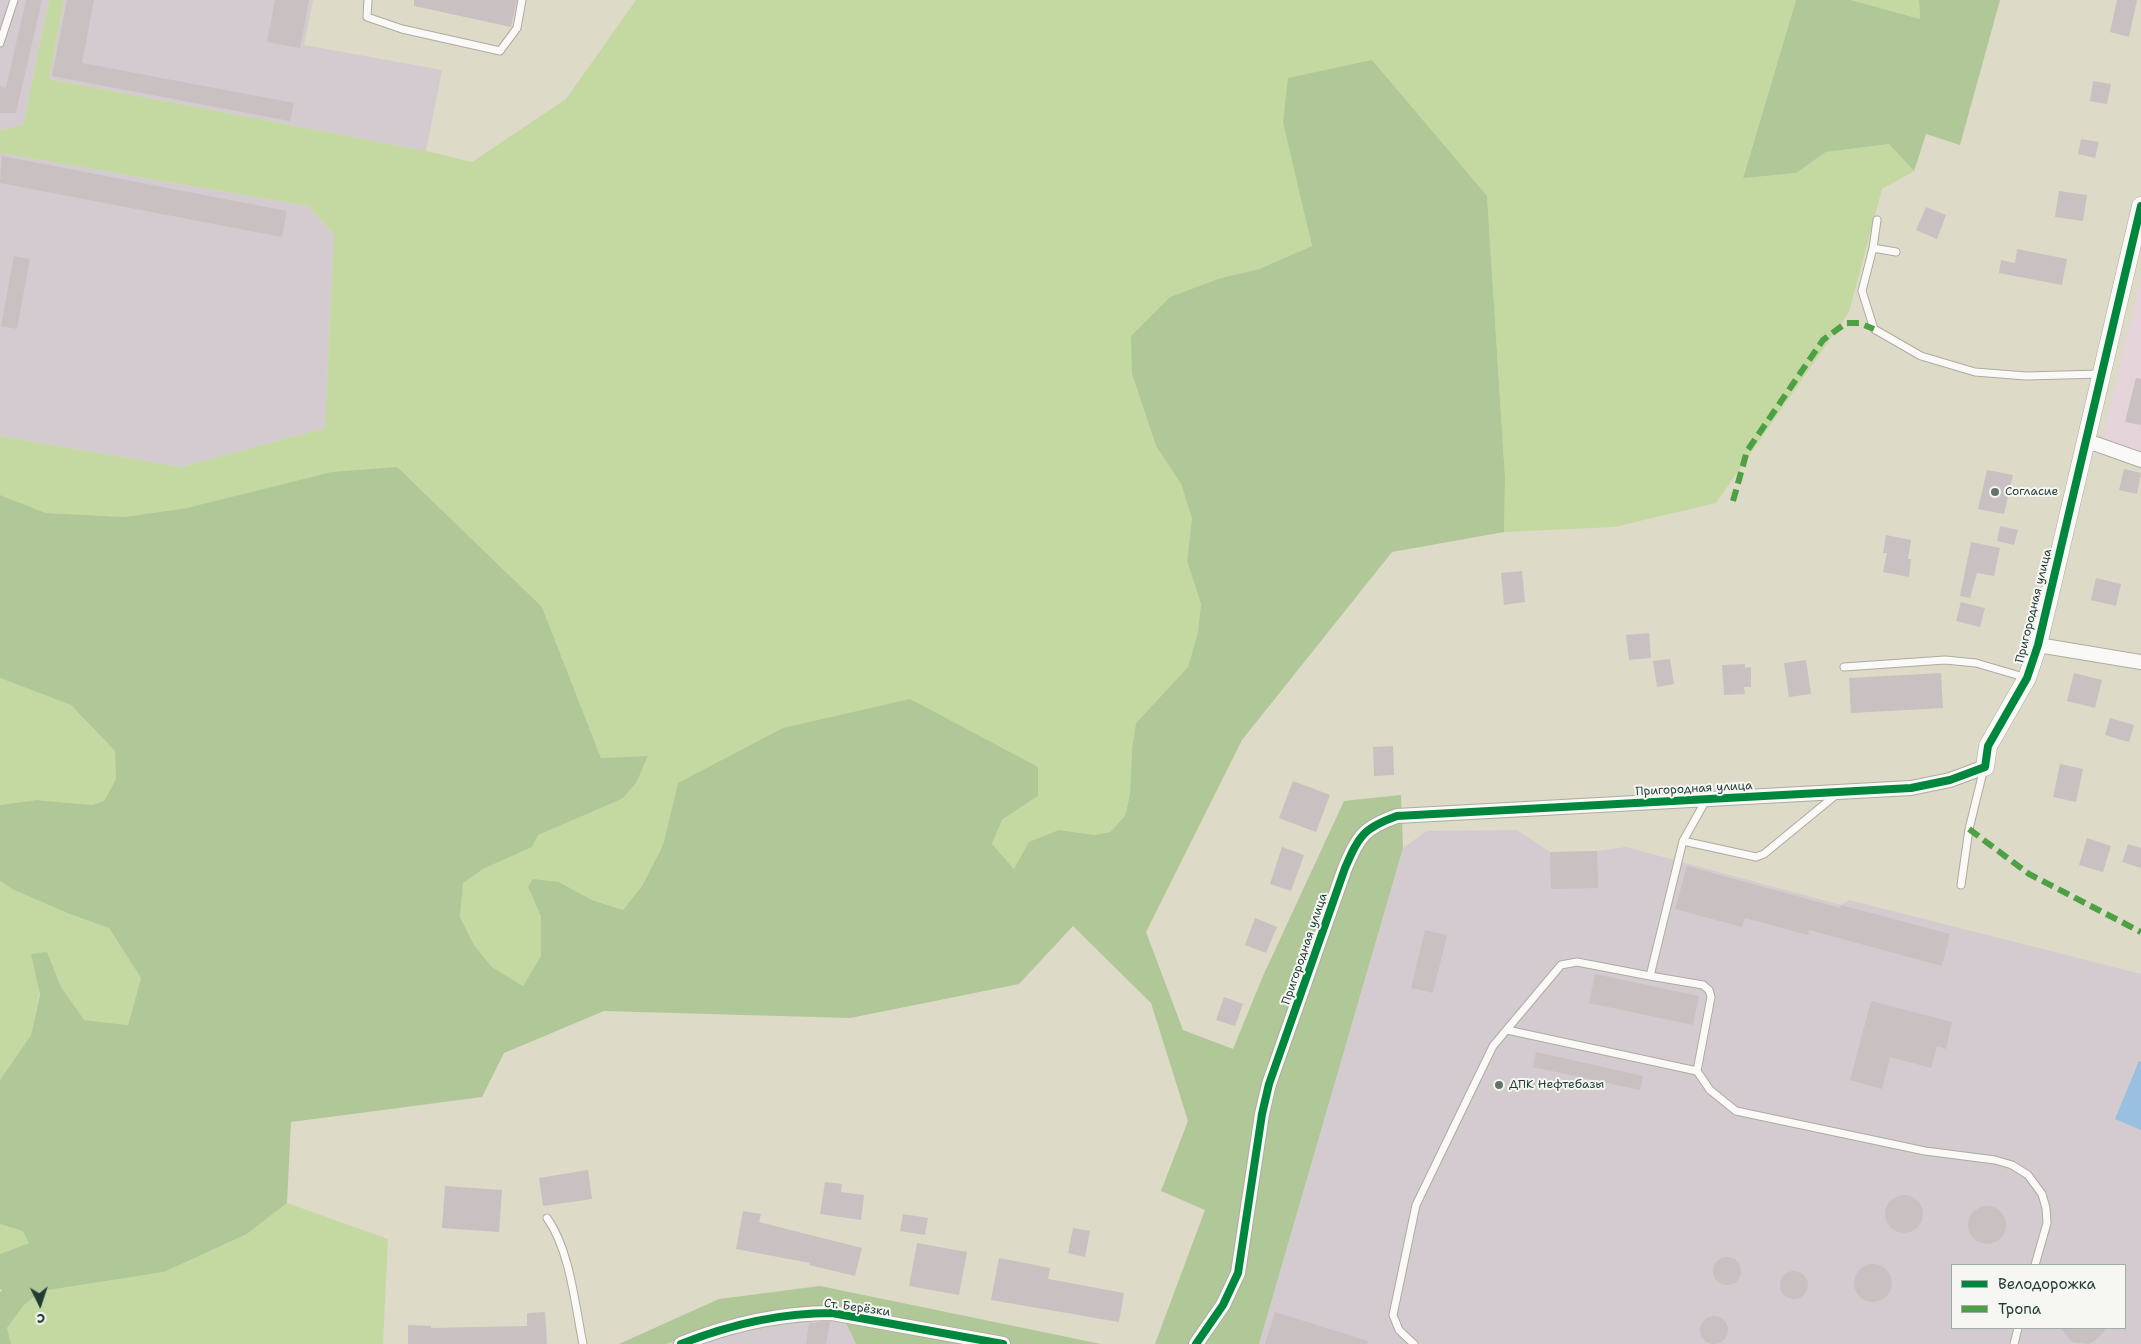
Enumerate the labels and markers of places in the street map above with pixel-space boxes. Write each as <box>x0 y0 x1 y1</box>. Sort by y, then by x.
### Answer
place label: Согласие <box>2005 485 2058 499</box>
marker: Согласие <box>1989 486 2001 498</box>
place label: ДПК Нефтебазы <box>1509 1078 1604 1092</box>
marker: ДПК Нефтебазы <box>1493 1079 1505 1091</box>

